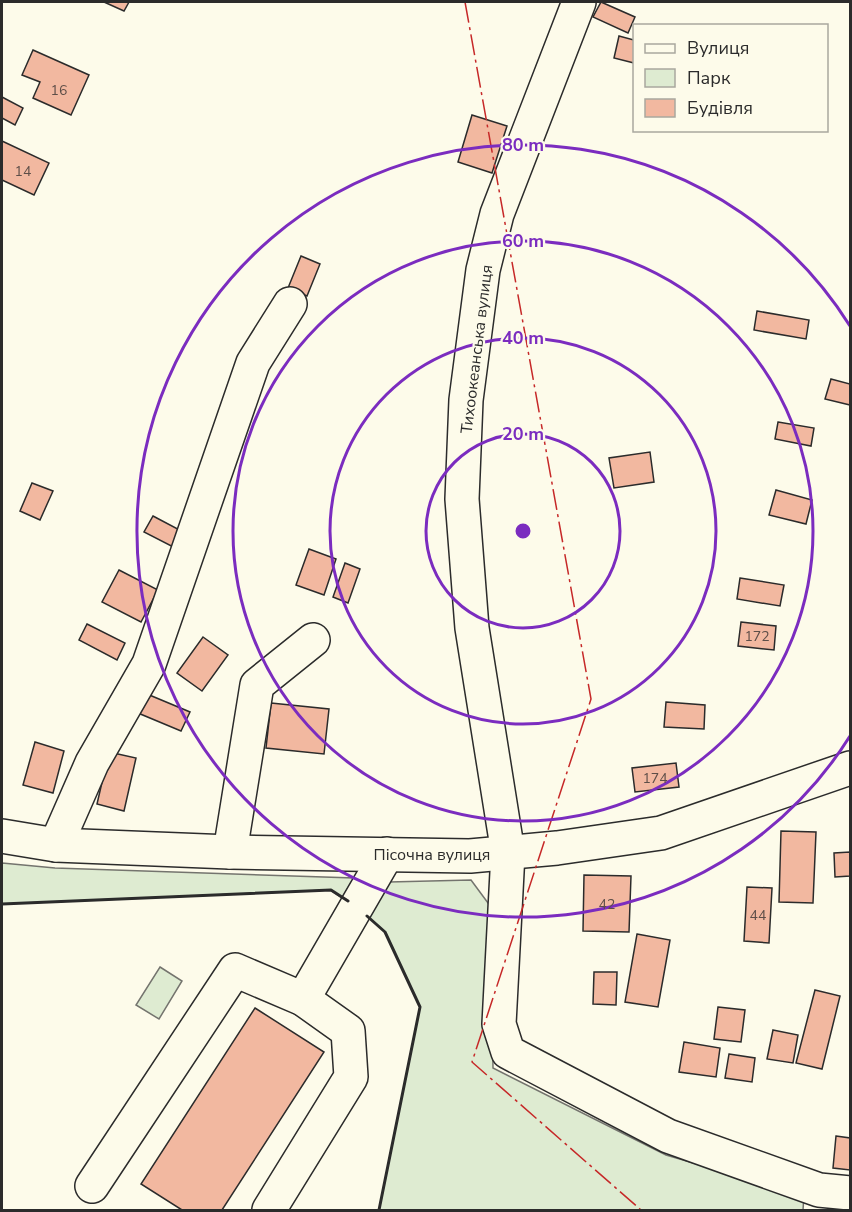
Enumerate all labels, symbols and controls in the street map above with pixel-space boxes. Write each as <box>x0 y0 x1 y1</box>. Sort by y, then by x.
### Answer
legend <box>633 24 828 132</box>
text: Вулиця <box>687 36 749 60</box>
text: Парк <box>687 66 731 90</box>
house number: 16 <box>51 81 67 100</box>
text: Будівля <box>687 96 753 120</box>
text: 80 m <box>502 133 544 157</box>
house number: 14 <box>15 162 31 181</box>
text: 60 m <box>502 229 544 253</box>
street label: Тихоокеанська вулиця <box>456 263 498 435</box>
text: 40 m <box>502 326 544 350</box>
text: 20 m <box>502 422 544 446</box>
centre of rings <box>513 521 533 541</box>
house number: 172 <box>744 627 770 646</box>
house number: 174 <box>642 769 668 788</box>
street label: Пісочна вулиця <box>374 844 490 866</box>
house number: 42 <box>599 895 615 914</box>
house number: 44 <box>750 906 766 925</box>

